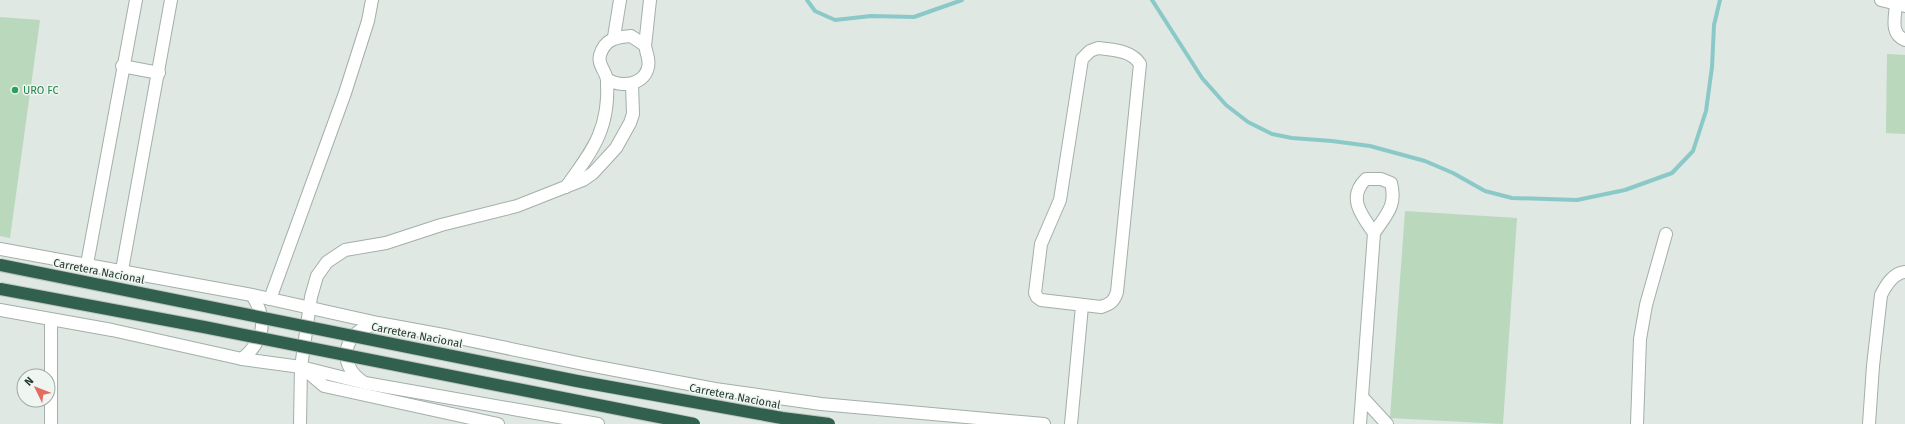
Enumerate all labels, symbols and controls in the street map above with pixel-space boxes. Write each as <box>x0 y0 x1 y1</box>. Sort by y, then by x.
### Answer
place label: URO FC <box>23 84 59 97</box>
marker: URO FC <box>10 85 20 95</box>
street label: Carretera Nacional <box>52 256 146 287</box>
street label: Carretera Nacional <box>370 320 464 351</box>
north arrow <box>16 368 56 408</box>
text: N <box>22 374 36 389</box>
street label: Carretera Nacional <box>688 381 782 412</box>

